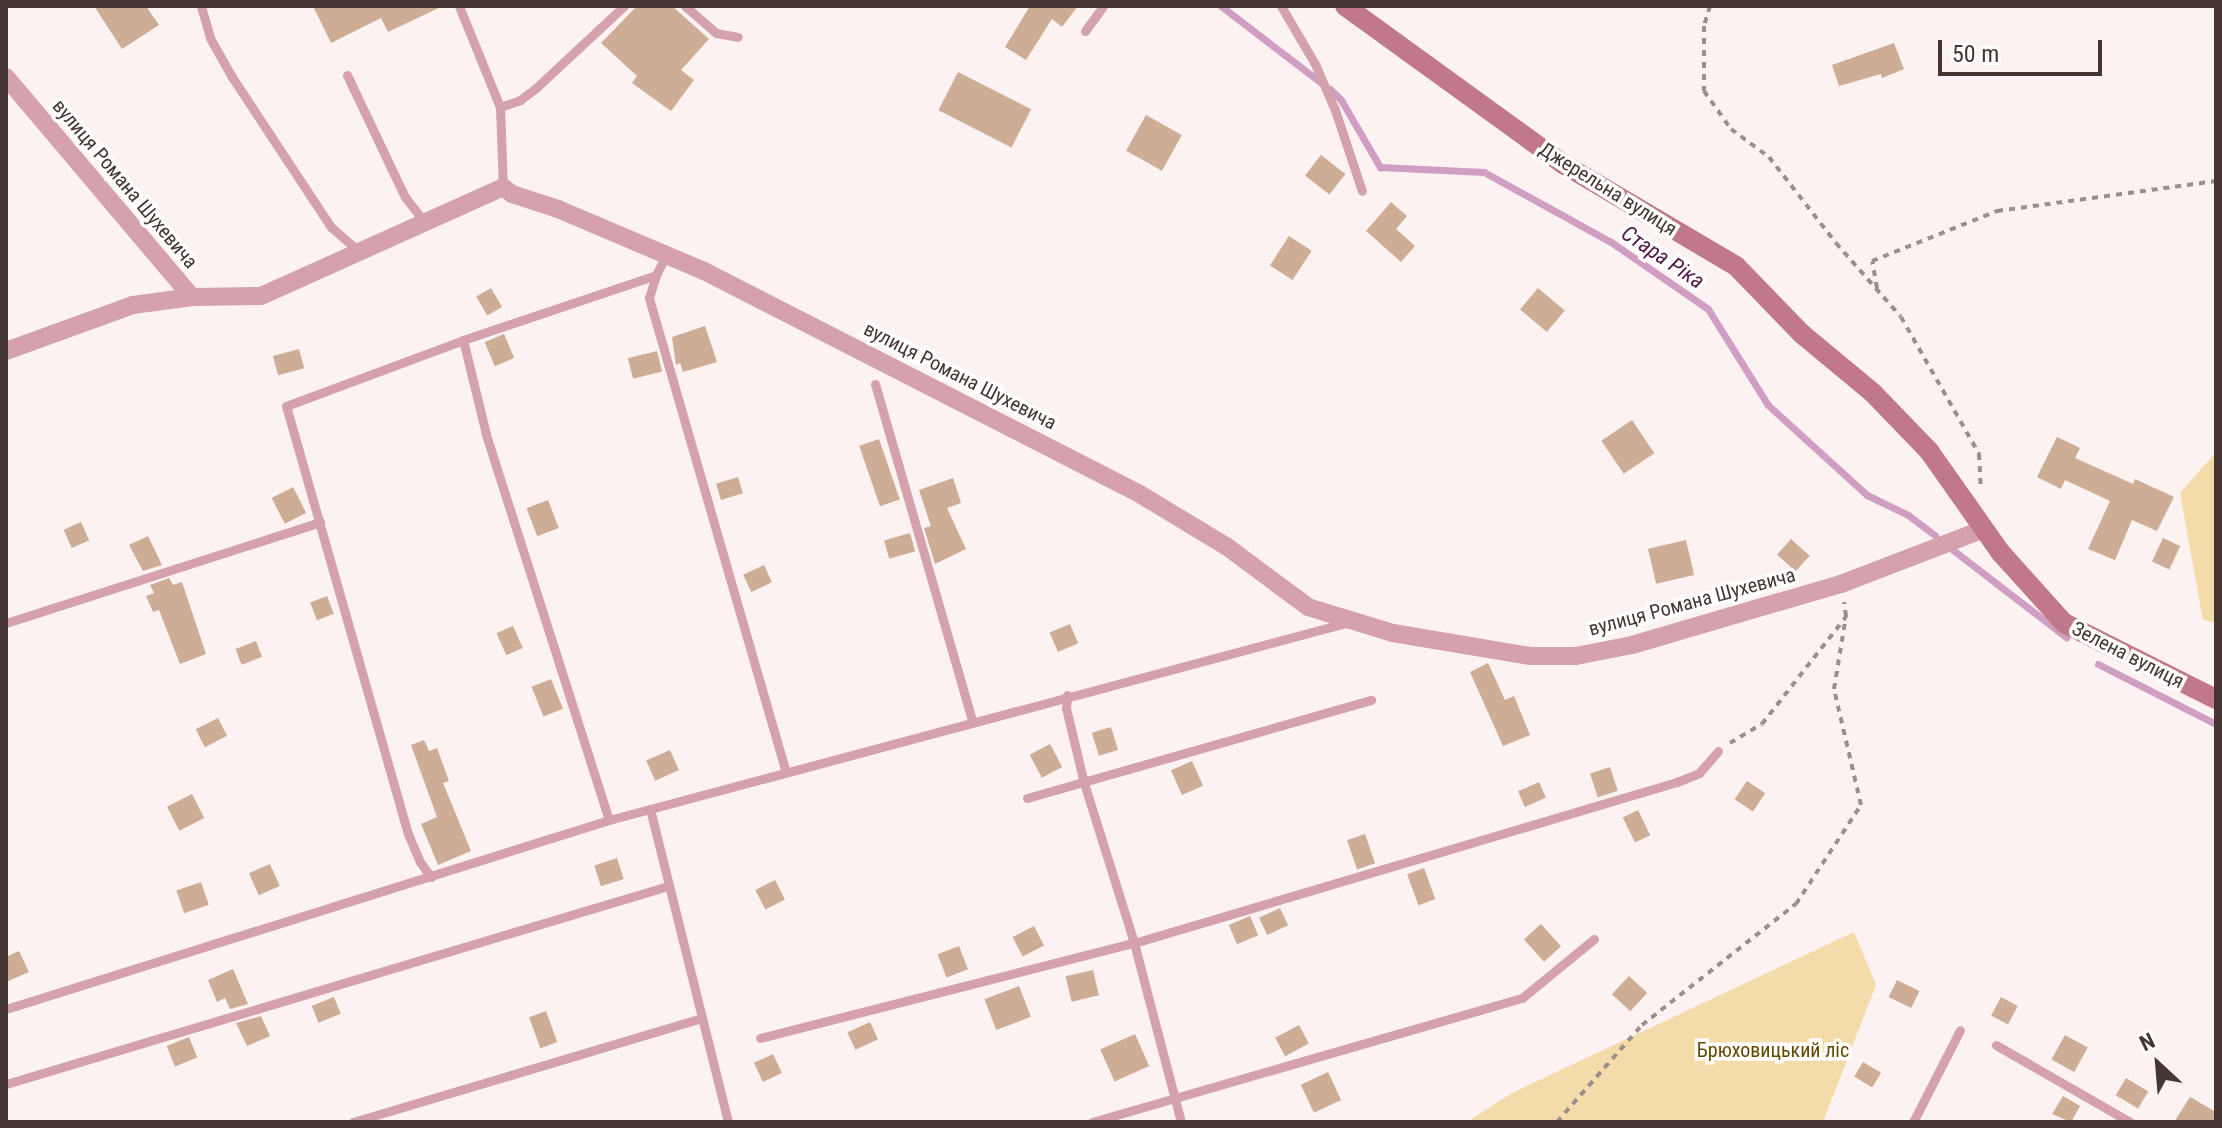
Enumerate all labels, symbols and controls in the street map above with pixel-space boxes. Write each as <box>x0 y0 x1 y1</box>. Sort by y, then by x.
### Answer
scale bar <box>1942 24 2106 74</box>
text: 50 m <box>1952 40 1999 68</box>
street label: вулиця Романа Шухевича <box>47 95 203 273</box>
street label: Джерельна вулиця <box>1535 137 1681 241</box>
water label: Стара Ріка <box>1617 220 1709 294</box>
street label: вулиця Романа Шухевича <box>860 317 1060 435</box>
street label: вулиця Романа Шухевича <box>1586 563 1798 641</box>
street label: Зелена вулиця <box>2068 617 2188 693</box>
north arrow <box>2118 1024 2198 1104</box>
text: N <box>2136 1028 2159 1056</box>
park label: Брюховицький ліс <box>1697 1038 1849 1062</box>

